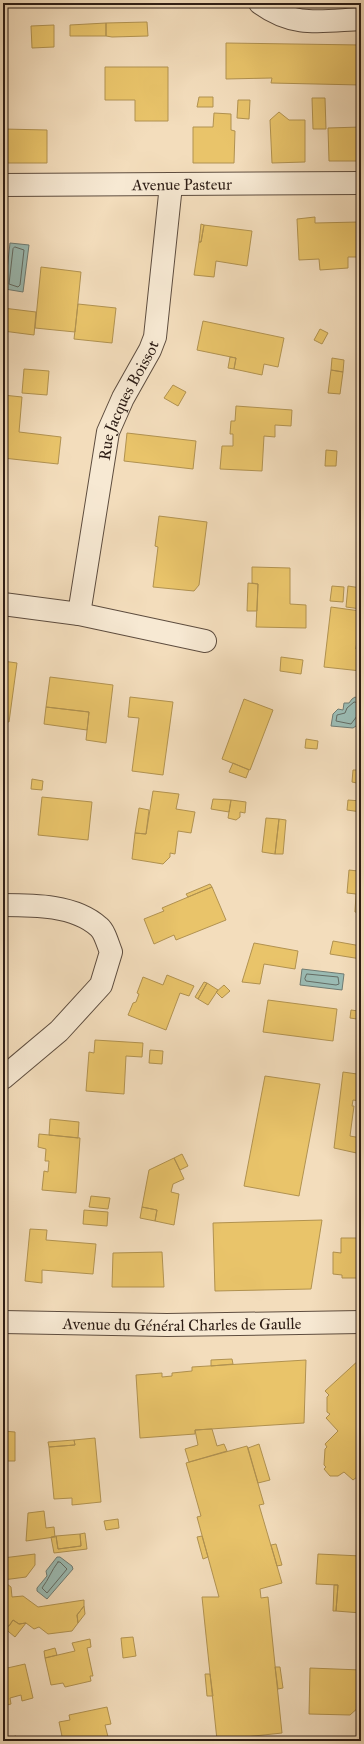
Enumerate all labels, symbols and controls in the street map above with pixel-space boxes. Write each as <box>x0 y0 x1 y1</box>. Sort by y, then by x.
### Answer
street label: Avenue Pasteur <box>131 174 232 194</box>
street label: Rue Jacques Boissot <box>94 337 162 462</box>
street label: Avenue du Général Charles de Gaulle <box>61 1313 302 1335</box>

